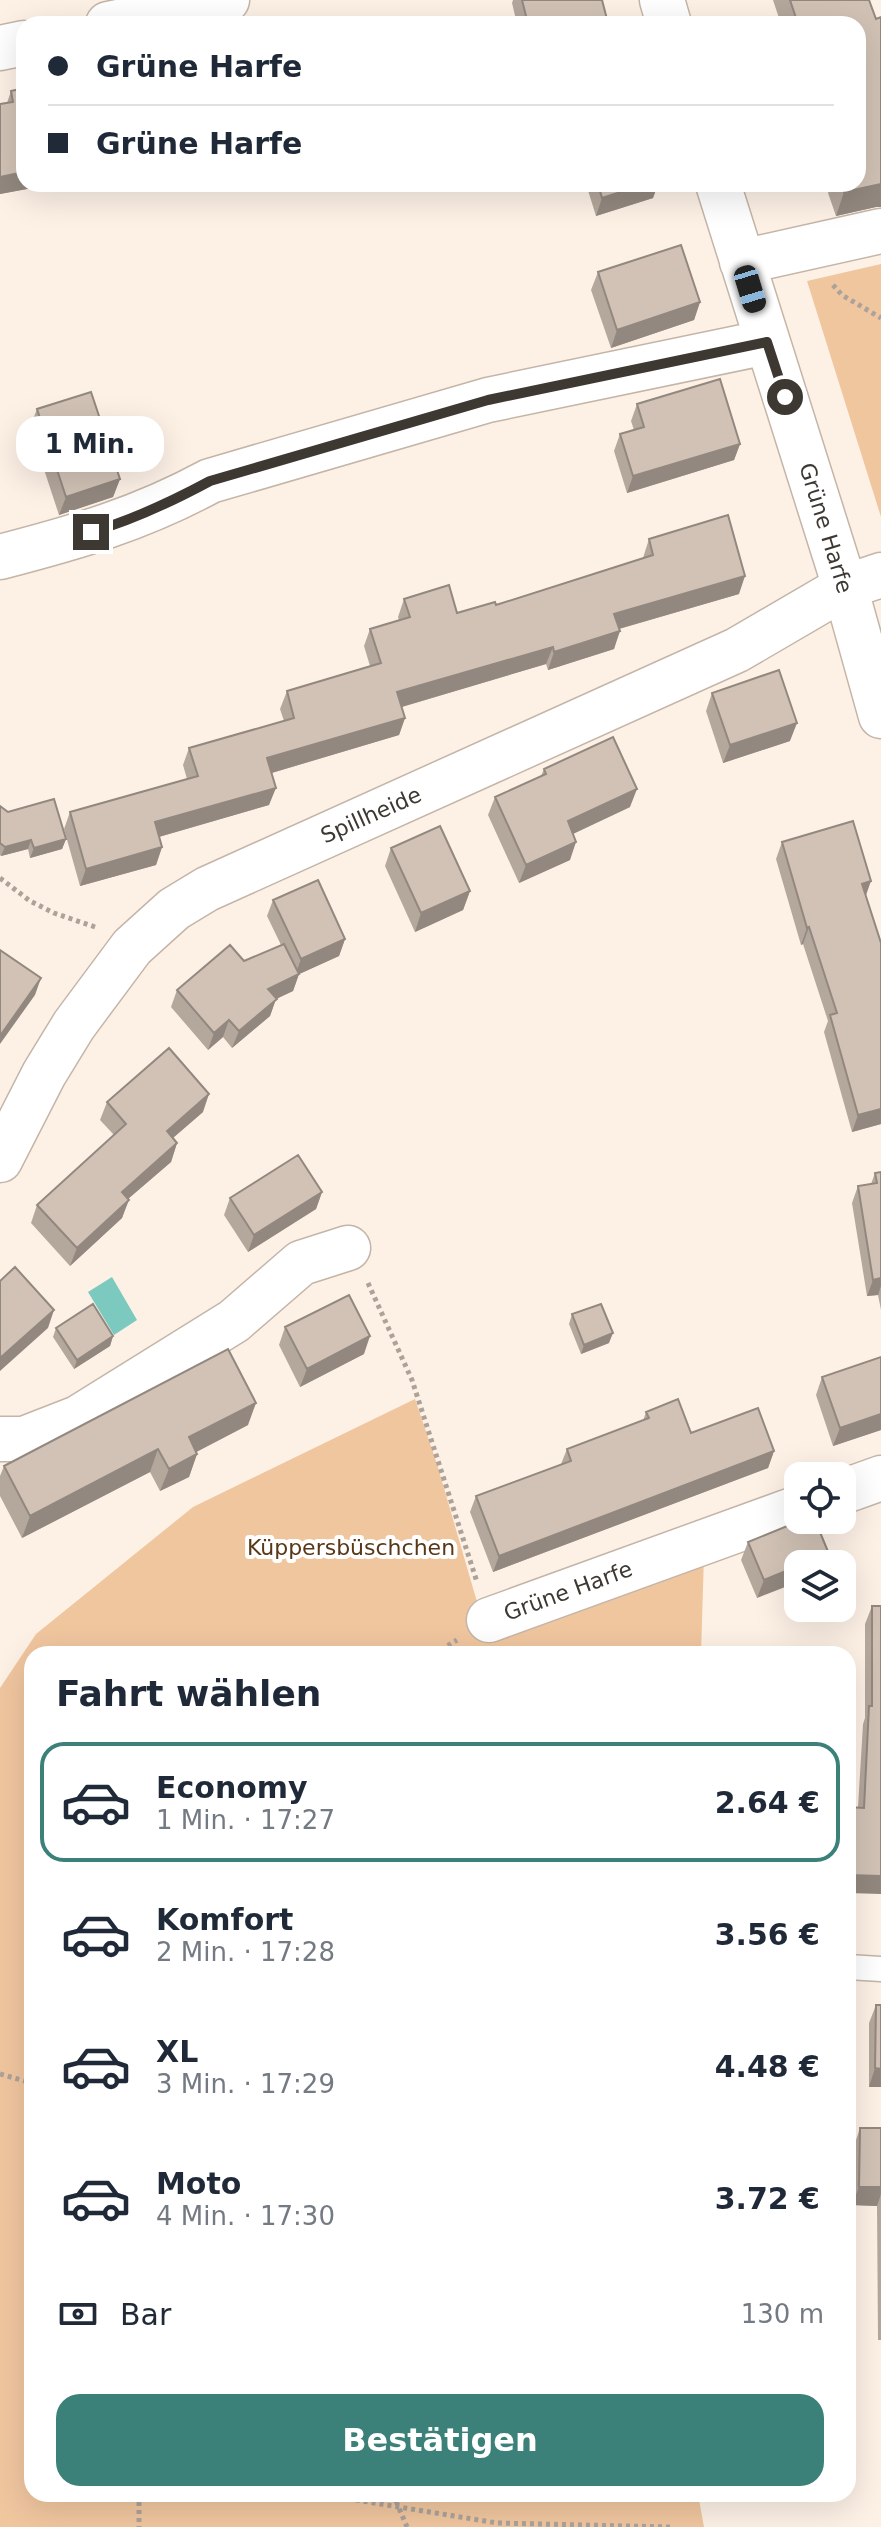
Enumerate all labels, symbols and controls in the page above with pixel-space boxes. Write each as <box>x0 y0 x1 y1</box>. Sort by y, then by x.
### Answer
text: Grüne Harfe <box>96 49 302 84</box>
text: Grüne Harfe <box>96 126 302 161</box>
car <box>732 263 768 315</box>
route start <box>767 379 803 415</box>
callout: 1 Min. <box>17 416 165 472</box>
text: 1 Min. <box>45 429 135 459</box>
street label: Grüne Harfe <box>794 460 858 596</box>
route end <box>73 514 109 550</box>
street label: Spillheide <box>317 782 425 848</box>
map controls <box>784 1462 856 1622</box>
button: locate <box>784 1462 856 1534</box>
park label: Küppersbüschchen <box>247 1535 455 1560</box>
button: layers <box>784 1550 856 1622</box>
street label: Grüne Harfe <box>500 1556 636 1626</box>
text: Fahrt wählen <box>56 1673 321 1714</box>
icon: car <box>60 1766 132 1838</box>
text: Economy <box>156 1770 308 1805</box>
text: 2.64 € <box>715 1785 820 1820</box>
text: 1 Min. · 17:27 <box>156 1805 335 1835</box>
icon: car <box>60 1898 132 1970</box>
text: Komfort <box>156 1902 293 1937</box>
text: 3.56 € <box>715 1917 820 1952</box>
text: 2 Min. · 17:28 <box>156 1937 335 1967</box>
icon: car <box>60 2030 132 2102</box>
text: XL <box>156 2034 198 2069</box>
text: 4.48 € <box>715 2049 820 2084</box>
text: 3 Min. · 17:29 <box>156 2069 335 2099</box>
icon: car <box>60 2162 132 2234</box>
text: Moto <box>156 2166 241 2201</box>
text: 3.72 € <box>715 2181 820 2216</box>
text: 4 Min. · 17:30 <box>156 2201 335 2231</box>
icon: cash <box>56 2292 100 2336</box>
text: Bar <box>120 2297 171 2332</box>
text: 130 m <box>741 2299 824 2329</box>
button: Bestätigen <box>56 2394 824 2486</box>

